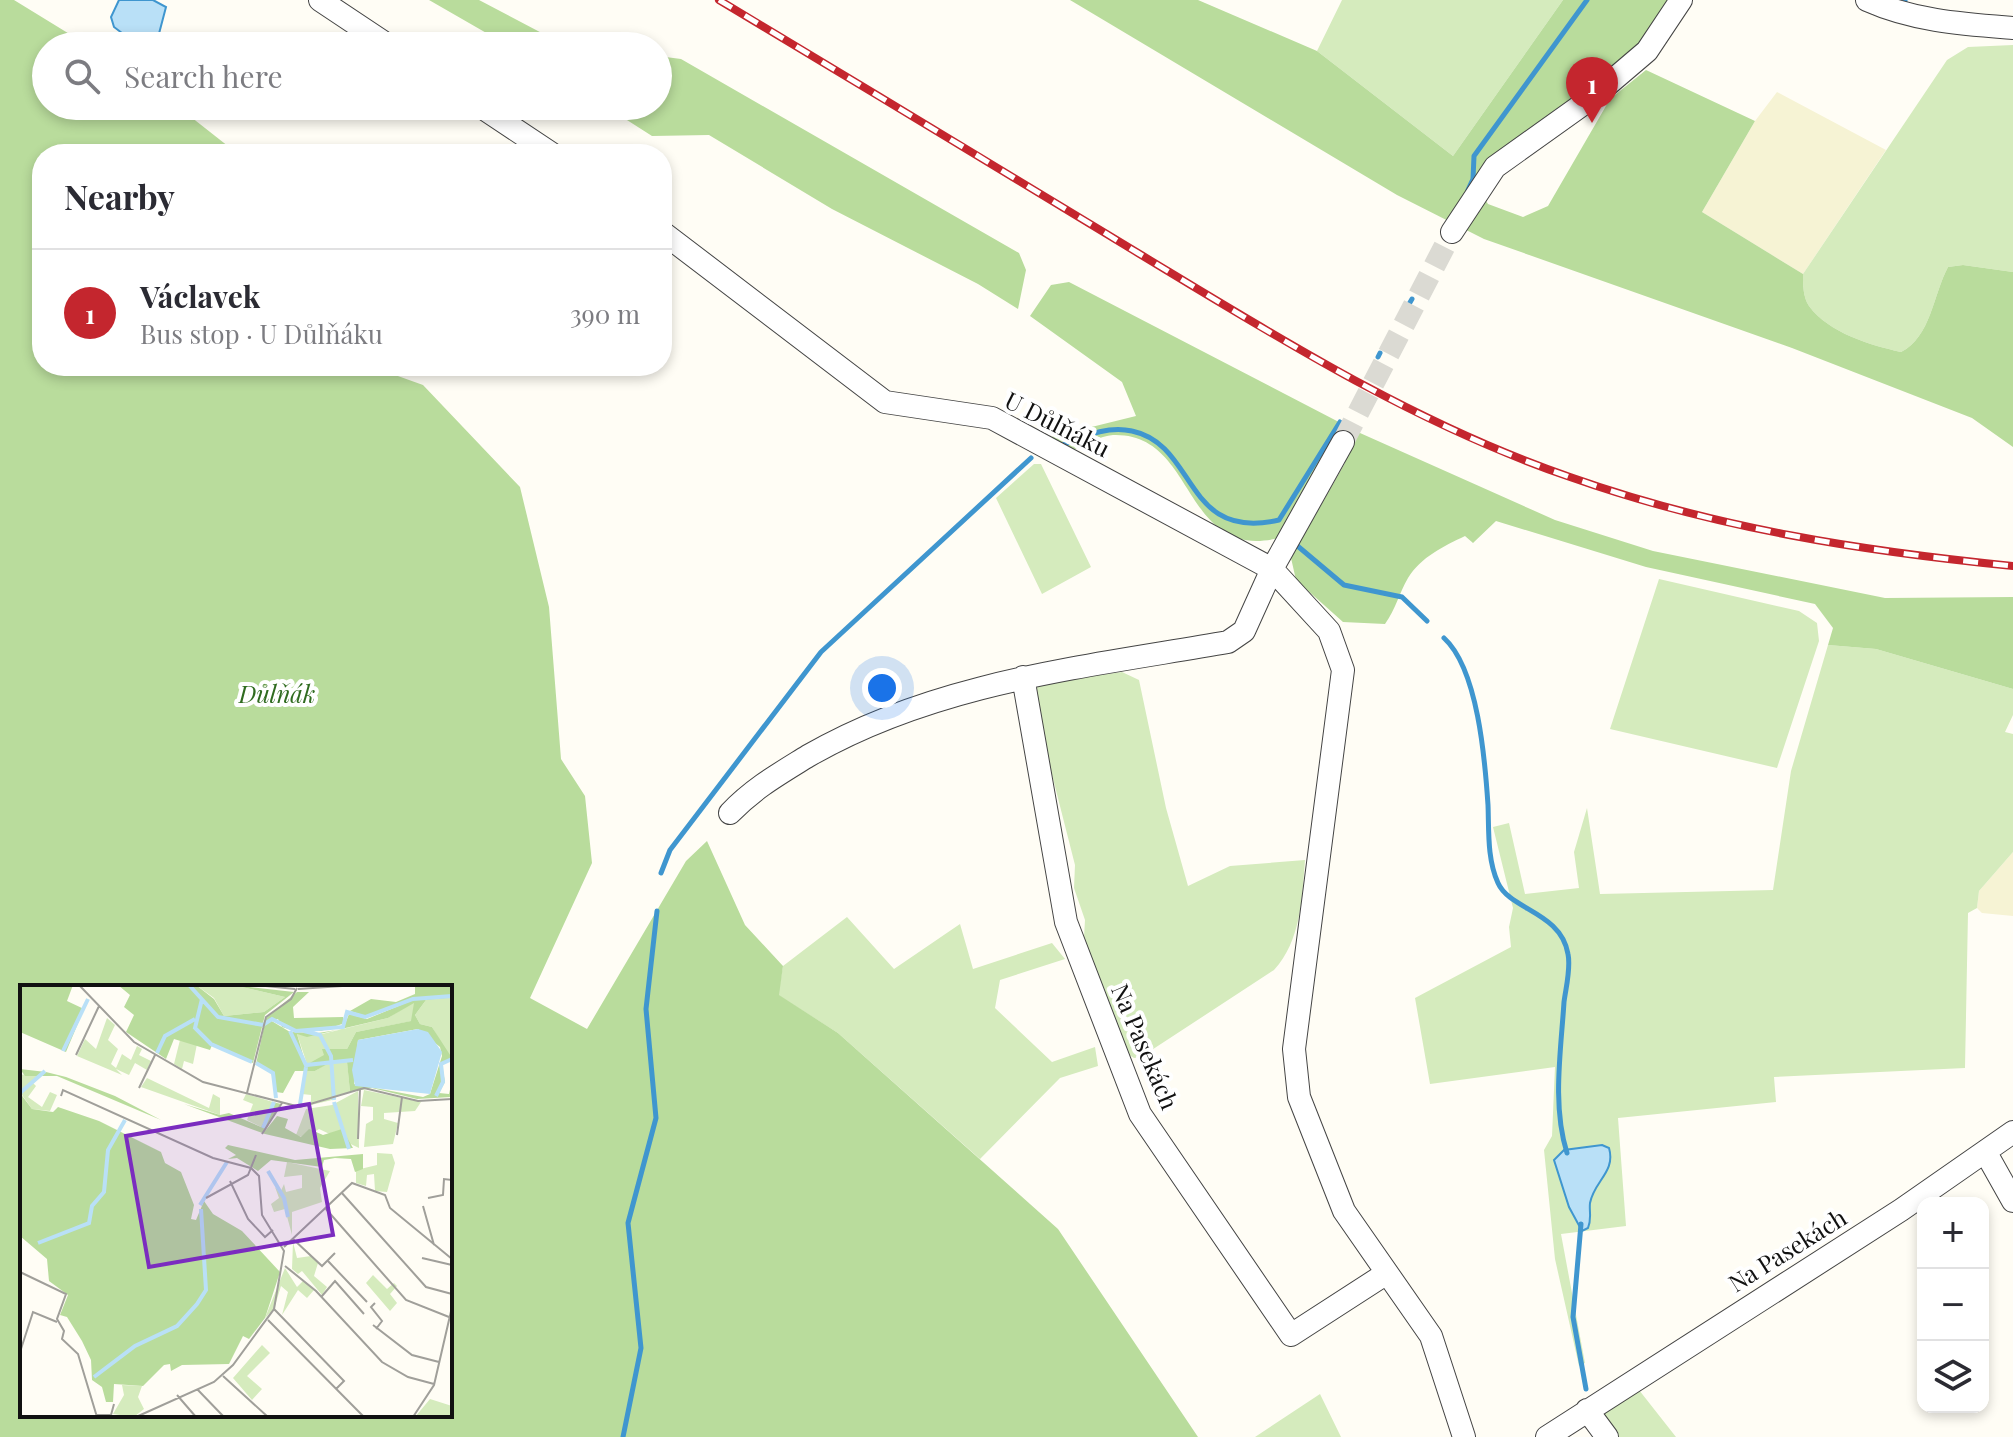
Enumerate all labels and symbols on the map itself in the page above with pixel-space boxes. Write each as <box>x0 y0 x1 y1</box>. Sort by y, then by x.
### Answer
pin: 1 <box>1566 57 1618 123</box>
street label: U Důlňáku <box>1000 383 1116 463</box>
your location <box>862 668 902 708</box>
park label: Důlňák <box>238 677 315 709</box>
street label: Na Pasekách <box>1105 979 1187 1114</box>
inset map <box>20 985 452 1417</box>
street label: Na Pasekách <box>1722 1200 1852 1298</box>

